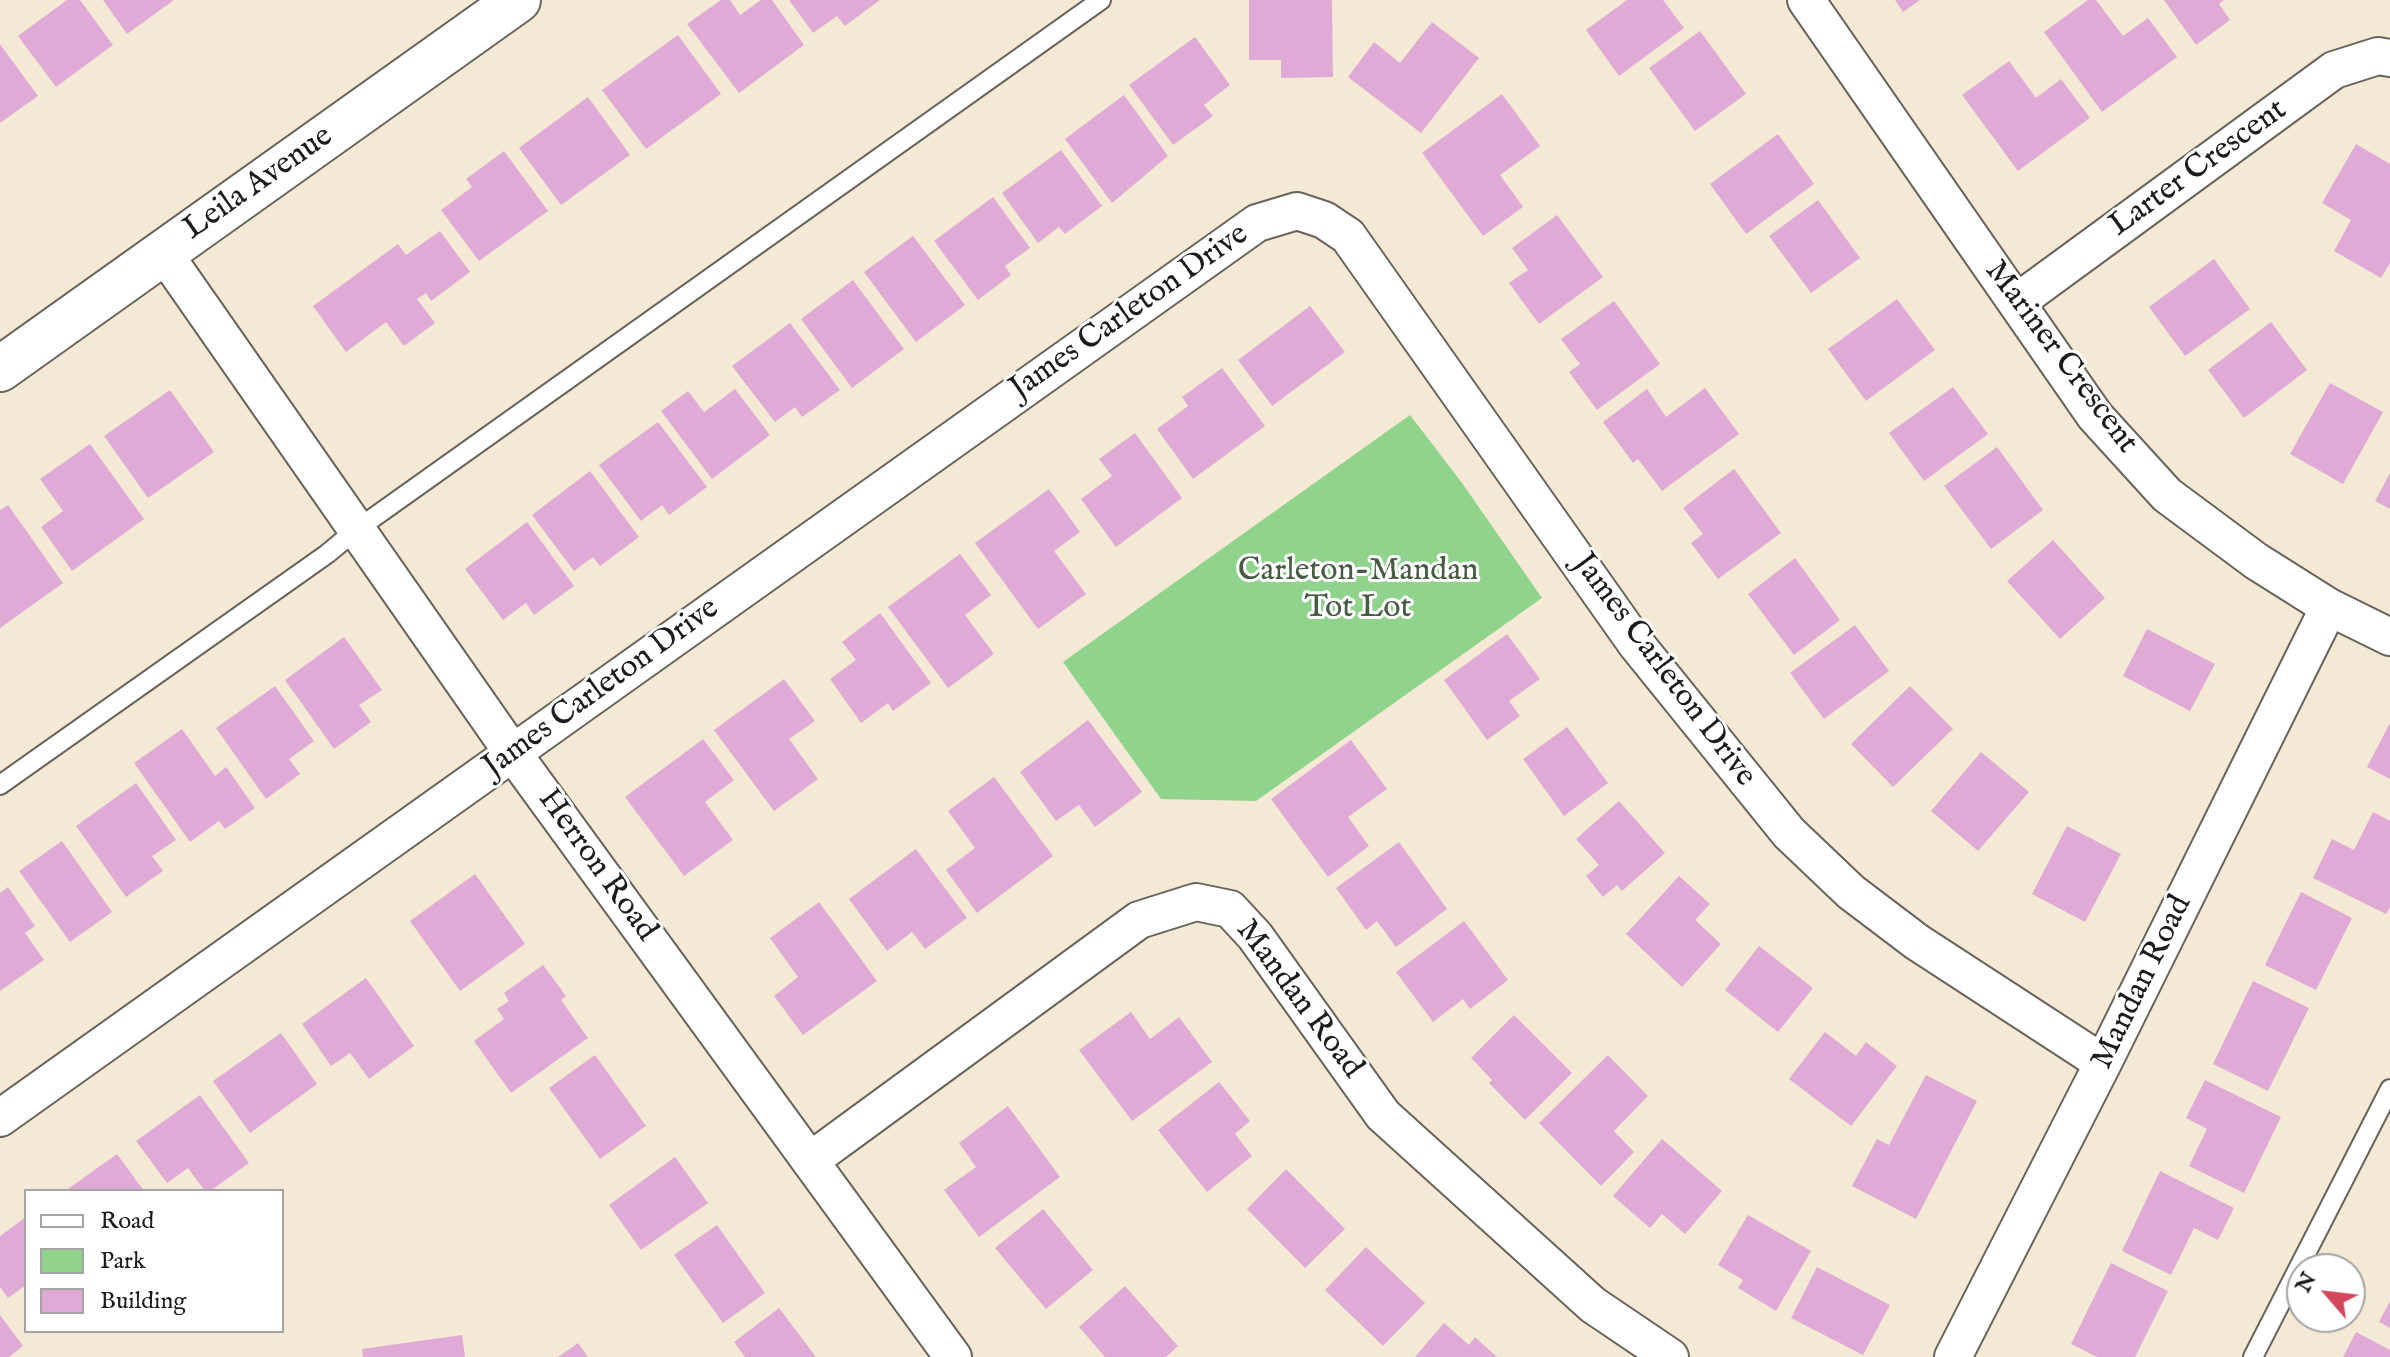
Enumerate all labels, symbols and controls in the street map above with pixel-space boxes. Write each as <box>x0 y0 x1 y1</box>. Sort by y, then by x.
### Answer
street label: Larter Crescent <box>2103 92 2295 246</box>
street label: Leila Avenue <box>177 118 341 250</box>
street label: James Carleton Drive <box>1004 216 1256 410</box>
street label: Mariner Crescent <box>1975 254 2145 462</box>
street label: James Carleton Drive <box>1563 547 1763 795</box>
park label: Carleton-Mandan Tot Lot <box>1238 553 1478 628</box>
street label: James Carleton Drive <box>477 591 727 787</box>
street label: Herron Road <box>528 782 664 950</box>
street label: Mandan Road <box>2084 890 2202 1076</box>
street label: Mandan Road <box>1226 913 1370 1087</box>
legend <box>24 1189 284 1333</box>
text: Road <box>100 1206 154 1237</box>
text: Park <box>100 1246 146 1277</box>
north arrow <box>2286 1253 2366 1333</box>
text: N <box>2290 1268 2323 1298</box>
text: Building <box>100 1286 186 1317</box>

